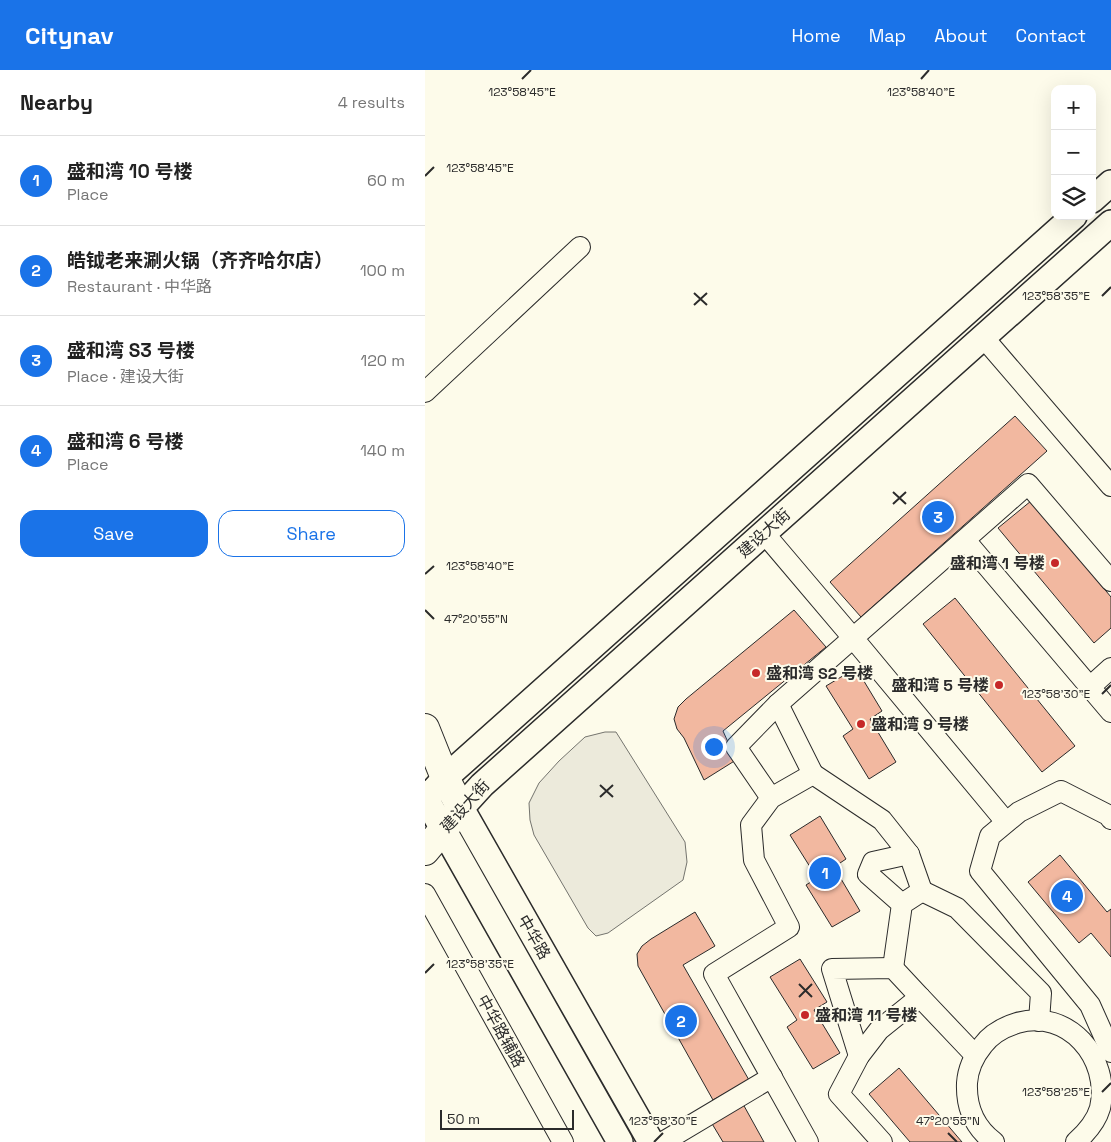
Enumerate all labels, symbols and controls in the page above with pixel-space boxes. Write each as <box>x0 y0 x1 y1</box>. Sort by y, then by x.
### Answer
text: Citynav <box>25 20 114 51</box>
text: Home <box>792 24 841 47</box>
text: Map <box>869 24 906 47</box>
text: About <box>934 24 988 47</box>
text: Contact <box>1016 24 1086 47</box>
text: 123°58'45"E <box>488 84 556 100</box>
text: 123°58'40"E <box>887 84 955 100</box>
map controls <box>1051 85 1096 220</box>
button: + <box>1051 85 1096 130</box>
text: Nearby <box>20 89 93 116</box>
text: 4 results <box>338 92 405 113</box>
button: − <box>1051 130 1096 175</box>
text: 盛和湾 10 号楼 <box>67 159 193 184</box>
text: 123°58'45"E <box>446 160 514 176</box>
text: 1 <box>32 170 40 191</box>
text: 60 m <box>367 170 405 191</box>
button: layers <box>1051 175 1096 220</box>
text: Place <box>67 184 109 205</box>
text: 皓钺老来涮火锅（齐齐哈尔店） <box>67 248 333 273</box>
text: 2 <box>31 260 41 281</box>
text: 100 m <box>360 260 405 281</box>
text: Restaurant · 中华路 <box>67 276 212 297</box>
text: 123°58'35"E <box>1022 288 1090 304</box>
text: 盛和湾 S3 号楼 <box>67 338 195 363</box>
text: 3 <box>31 350 41 371</box>
text: 120 m <box>361 350 405 371</box>
text: Place · 建设大街 <box>67 366 184 387</box>
text: 盛和湾 6 号楼 <box>67 429 183 454</box>
text: 4 <box>31 440 41 461</box>
text: 140 m <box>360 440 405 461</box>
text: Place <box>67 454 109 475</box>
pin: 3 <box>922 498 954 536</box>
street label: 建设大街 <box>733 504 795 562</box>
button: Save <box>20 510 208 557</box>
button: Share <box>218 510 405 557</box>
place label: 盛和湾 1 号楼 <box>950 553 1045 574</box>
marker: 盛和湾 1 号楼 <box>1049 557 1061 569</box>
text: 123°58'40"E <box>446 558 514 574</box>
text: 47°20'55"N <box>444 611 508 627</box>
place label: 盛和湾 S2 号楼 <box>766 663 873 684</box>
marker: 盛和湾 S2 号楼 <box>750 667 762 679</box>
place label: 盛和湾 5 号楼 <box>891 675 989 696</box>
marker: 盛和湾 5 号楼 <box>993 679 1005 691</box>
text: 123°58'30"E <box>1022 686 1090 702</box>
place label: 盛和湾 9 号楼 <box>871 714 969 735</box>
marker: 盛和湾 9 号楼 <box>855 718 867 730</box>
your location <box>701 734 727 760</box>
street label: 建设大街 <box>436 775 494 837</box>
pin: 1 <box>809 854 841 892</box>
pin: 4 <box>1051 877 1083 915</box>
street label: 中华路 <box>513 911 555 963</box>
text: 123°58'35"E <box>446 956 514 972</box>
street label: 中华路辅路 <box>472 991 530 1071</box>
pin: 2 <box>665 1002 697 1040</box>
place label: 盛和湾 11 号楼 <box>815 1005 918 1026</box>
marker: 盛和湾 11 号楼 <box>799 1009 811 1021</box>
text: 123°58'25"E <box>1022 1084 1090 1100</box>
scale bar <box>440 1107 574 1130</box>
text: 50 m <box>447 1110 480 1128</box>
text: 123°58'30"E <box>629 1113 697 1129</box>
text: 47°20'55"N <box>916 1113 980 1129</box>

